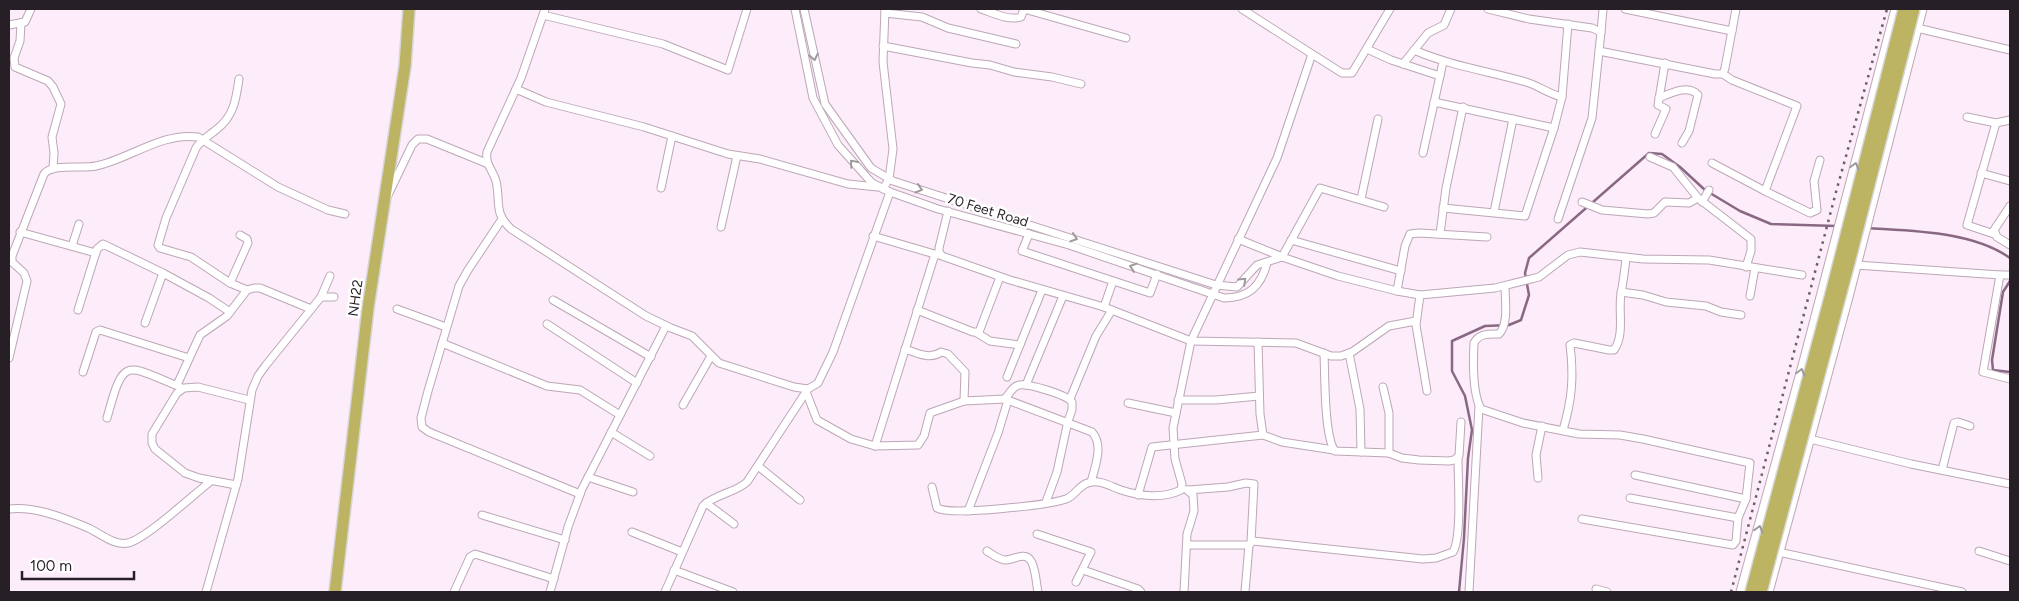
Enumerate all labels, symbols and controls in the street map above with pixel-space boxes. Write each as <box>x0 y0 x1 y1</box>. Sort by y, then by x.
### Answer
one-way arrow <box>808 52 819 61</box>
one-way arrow <box>850 159 859 168</box>
one-way arrow <box>1849 162 1860 170</box>
one-way arrow <box>914 183 922 193</box>
street label: 70 Feet Road <box>945 190 1030 231</box>
one-way arrow <box>1069 232 1077 242</box>
one-way arrow <box>1129 262 1138 272</box>
one-way arrow <box>1238 277 1247 286</box>
street label: NH22 <box>345 279 366 318</box>
one-way arrow <box>1796 368 1806 376</box>
one-way arrow <box>1753 525 1763 533</box>
scale bar <box>22 548 135 580</box>
text: 100 m <box>30 557 72 575</box>

